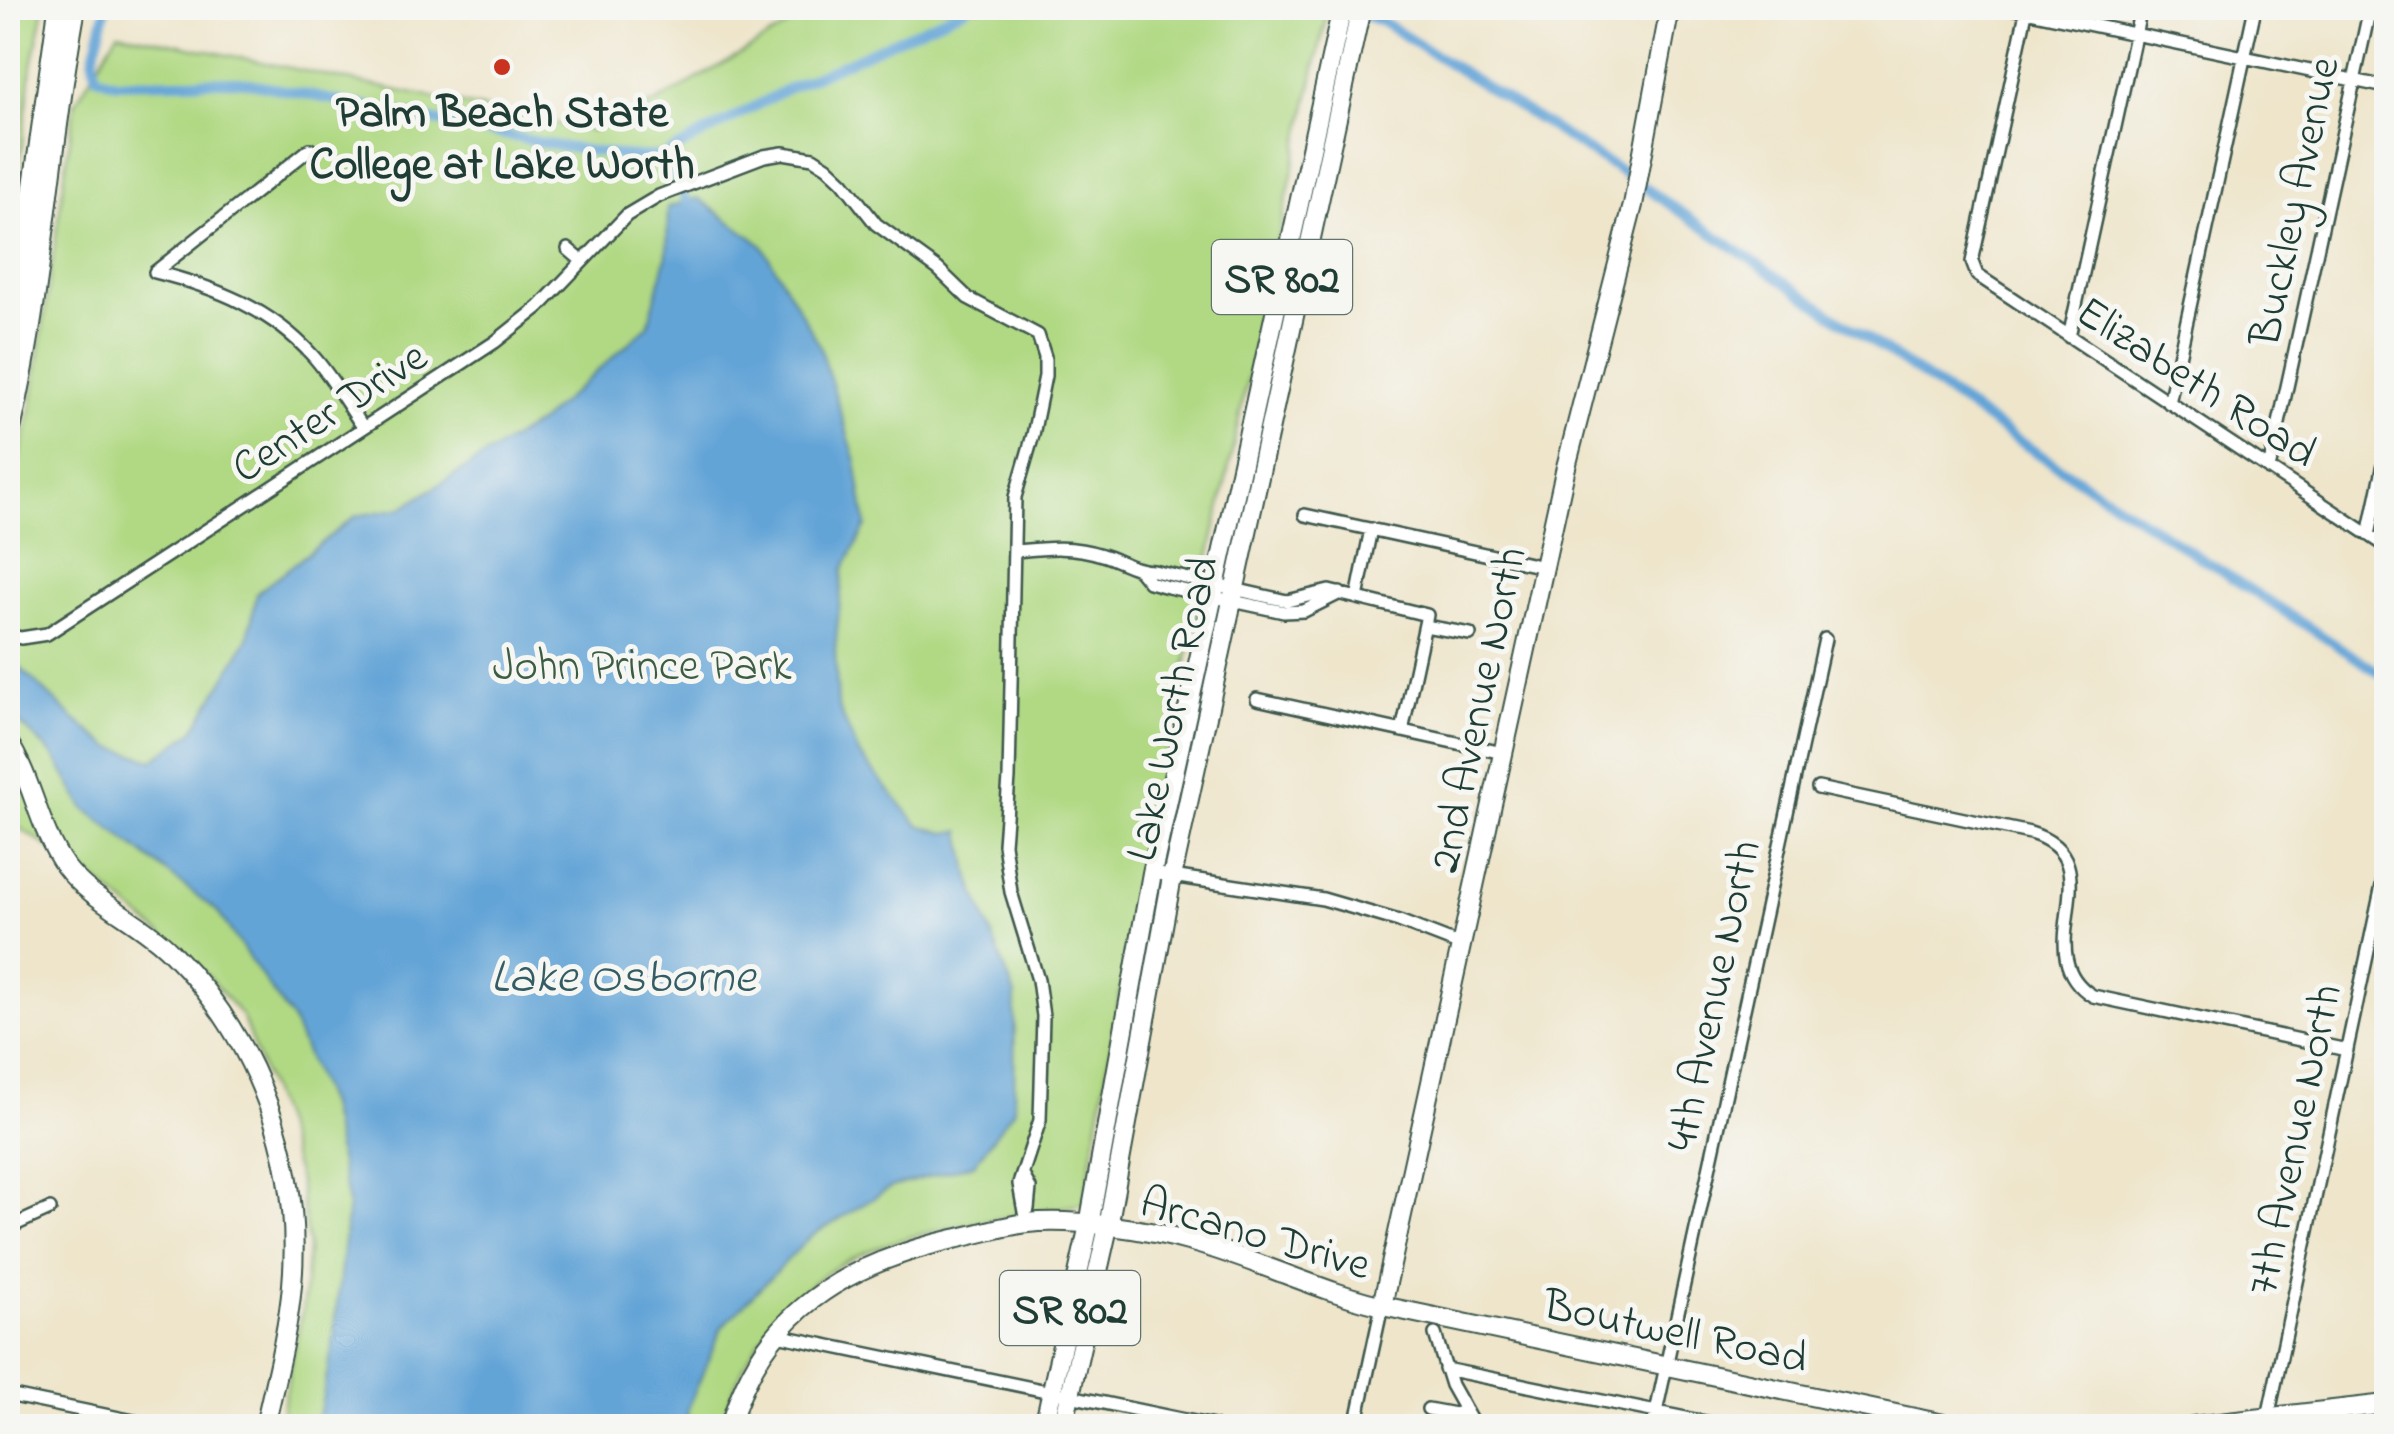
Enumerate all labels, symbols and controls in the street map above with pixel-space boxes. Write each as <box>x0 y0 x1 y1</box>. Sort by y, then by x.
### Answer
street label: Buckley Avenue <box>2234 51 2360 354</box>
marker: Palm Beach State College at Lake Worth <box>491 56 513 78</box>
place label: Palm Beach State College at Lake Worth <box>309 82 695 202</box>
road number: SR 802 <box>1212 240 1352 314</box>
street label: Elizabeth Road <box>2062 281 2329 487</box>
street label: Center Drive <box>220 326 442 502</box>
street label: 2nd Avenue North <box>1413 541 1547 879</box>
street label: Lake Worth Road <box>1110 551 1239 867</box>
park label: John Prince Park <box>492 635 792 701</box>
street label: 4th Avenue North <box>1651 834 1781 1158</box>
water label: Lake Osborne <box>491 944 758 1014</box>
street label: 7th Avenue North <box>2232 978 2362 1302</box>
street label: Arcano Drive <box>1132 1171 1378 1300</box>
road number: SR 802 <box>1000 1271 1140 1345</box>
street label: Boutwell Road <box>1536 1274 1813 1394</box>

